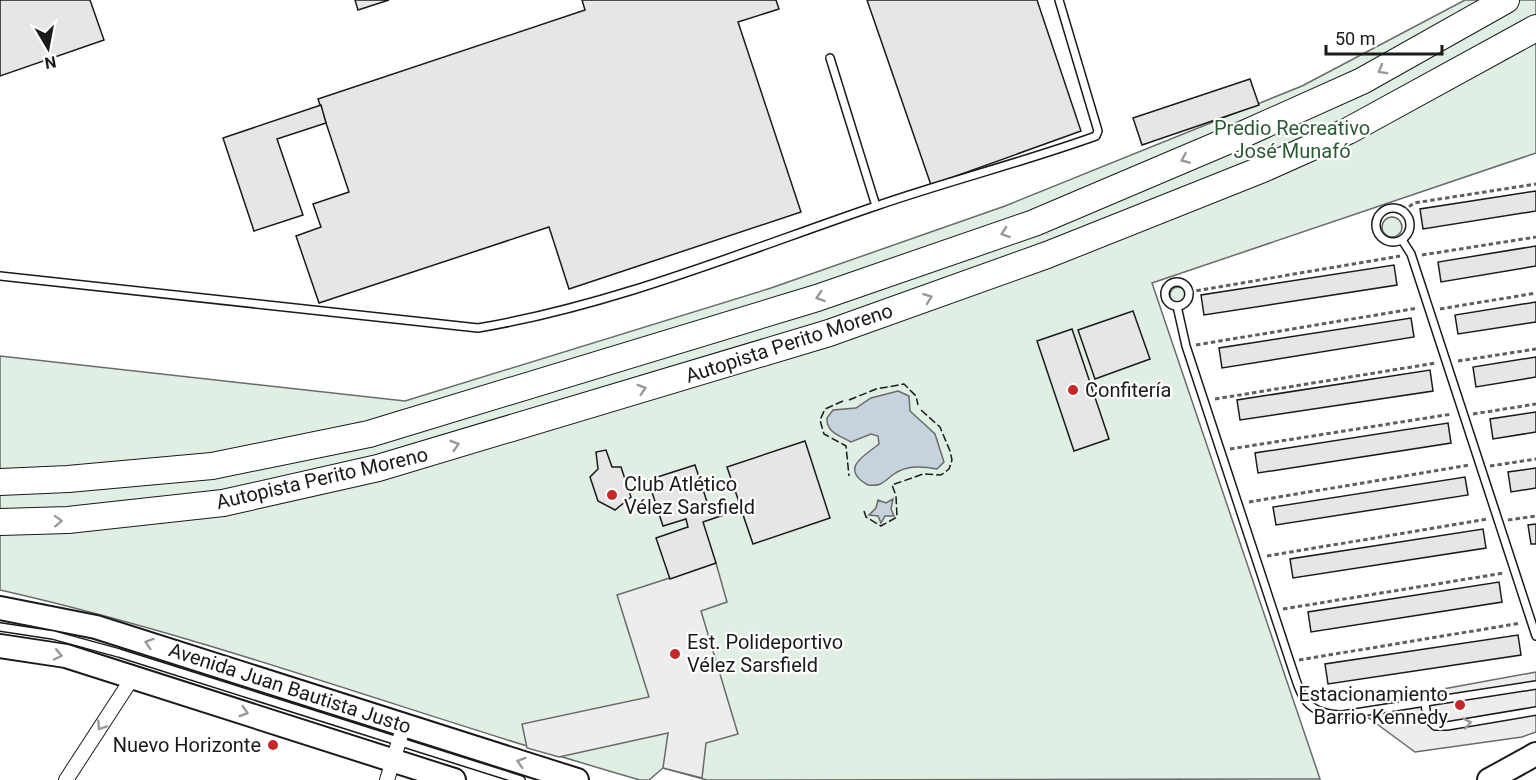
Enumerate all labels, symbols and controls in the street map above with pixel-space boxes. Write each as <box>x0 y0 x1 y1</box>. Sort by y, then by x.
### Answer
north arrow <box>18 18 78 78</box>
scale bar <box>1326 18 1442 56</box>
text: 50 m <box>1335 28 1375 49</box>
text: N <box>43 52 58 73</box>
one-way arrow <box>1378 63 1388 74</box>
park label: Predio Recreativo José Munafó <box>1214 116 1370 163</box>
one-way arrow <box>1180 152 1191 164</box>
one-way arrow <box>1000 226 1011 238</box>
one-way arrow <box>816 290 826 302</box>
one-way arrow <box>922 292 933 305</box>
street label: Autopista Perito Moreno <box>682 298 896 388</box>
place label: Confitería <box>1085 378 1171 402</box>
marker: Confitería <box>1066 383 1080 397</box>
one-way arrow <box>636 384 647 396</box>
one-way arrow <box>449 440 460 452</box>
street label: Autopista Perito Moreno <box>214 442 430 514</box>
place label: Club Atlético Vélez Sarsfield <box>624 472 755 519</box>
marker: Club Atlético Vélez Sarsfield <box>605 488 619 502</box>
one-way arrow <box>54 514 63 527</box>
place label: Est. Polideportivo Vélez Sarsfield <box>687 630 843 677</box>
street label: Avenida Juan Bautista Justo <box>166 637 414 739</box>
one-way arrow <box>144 638 155 650</box>
marker: Est. Polideportivo Vélez Sarsfield <box>668 647 682 661</box>
one-way arrow <box>53 648 63 661</box>
place label: Estacionamiento Barrio Kennedy <box>1298 682 1449 729</box>
marker: Estacionamiento Barrio Kennedy <box>1453 698 1467 712</box>
one-way arrow <box>238 705 249 717</box>
one-way arrow <box>1462 717 1472 730</box>
one-way arrow <box>98 720 109 731</box>
place label: Nuevo Horizonte <box>113 733 261 757</box>
marker: Nuevo Horizonte <box>266 738 280 752</box>
one-way arrow <box>516 757 527 770</box>

